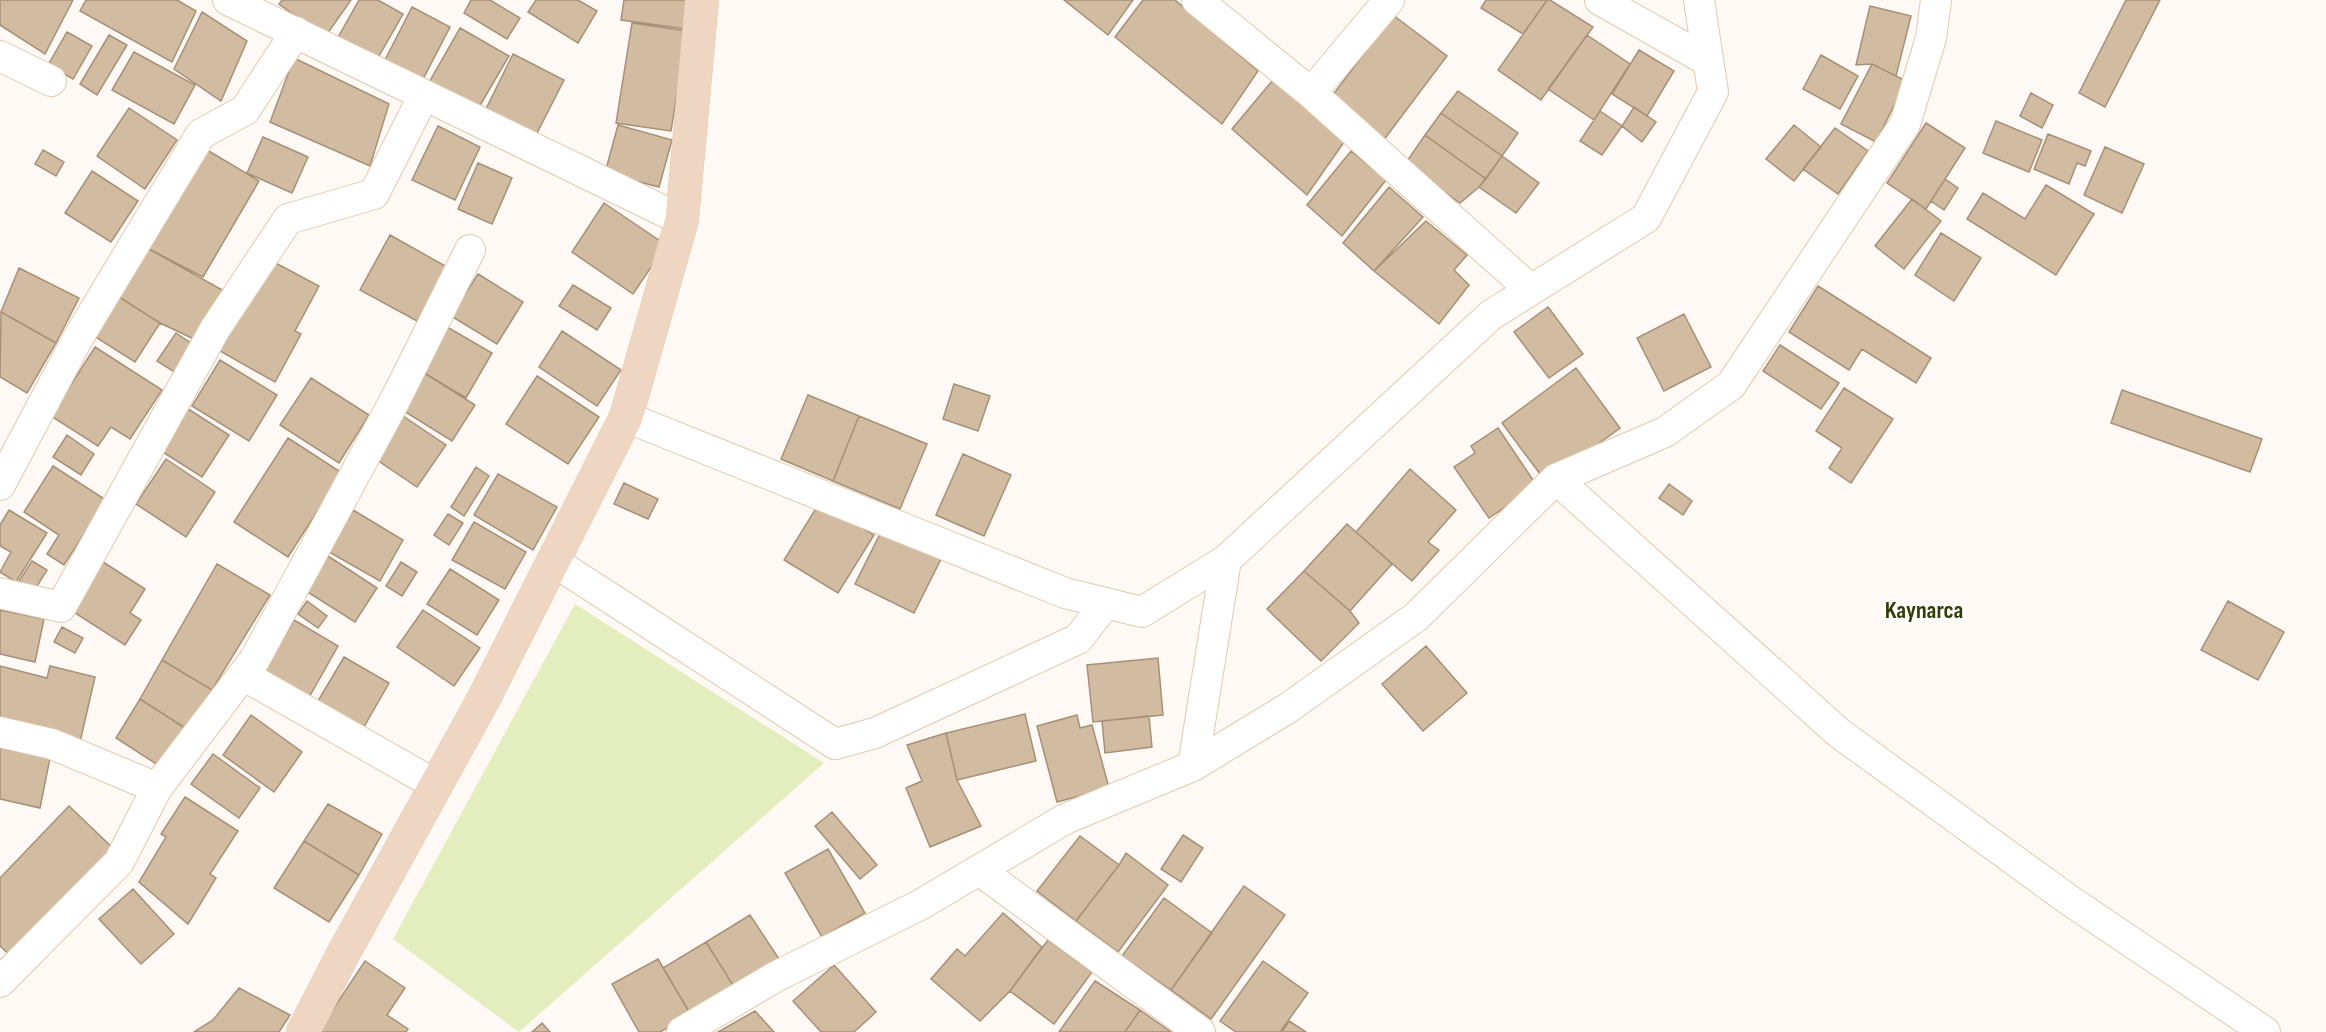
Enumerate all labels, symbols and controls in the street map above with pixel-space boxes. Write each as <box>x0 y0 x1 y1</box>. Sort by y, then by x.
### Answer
district label: Kaynarca <box>1885 596 1963 625</box>

